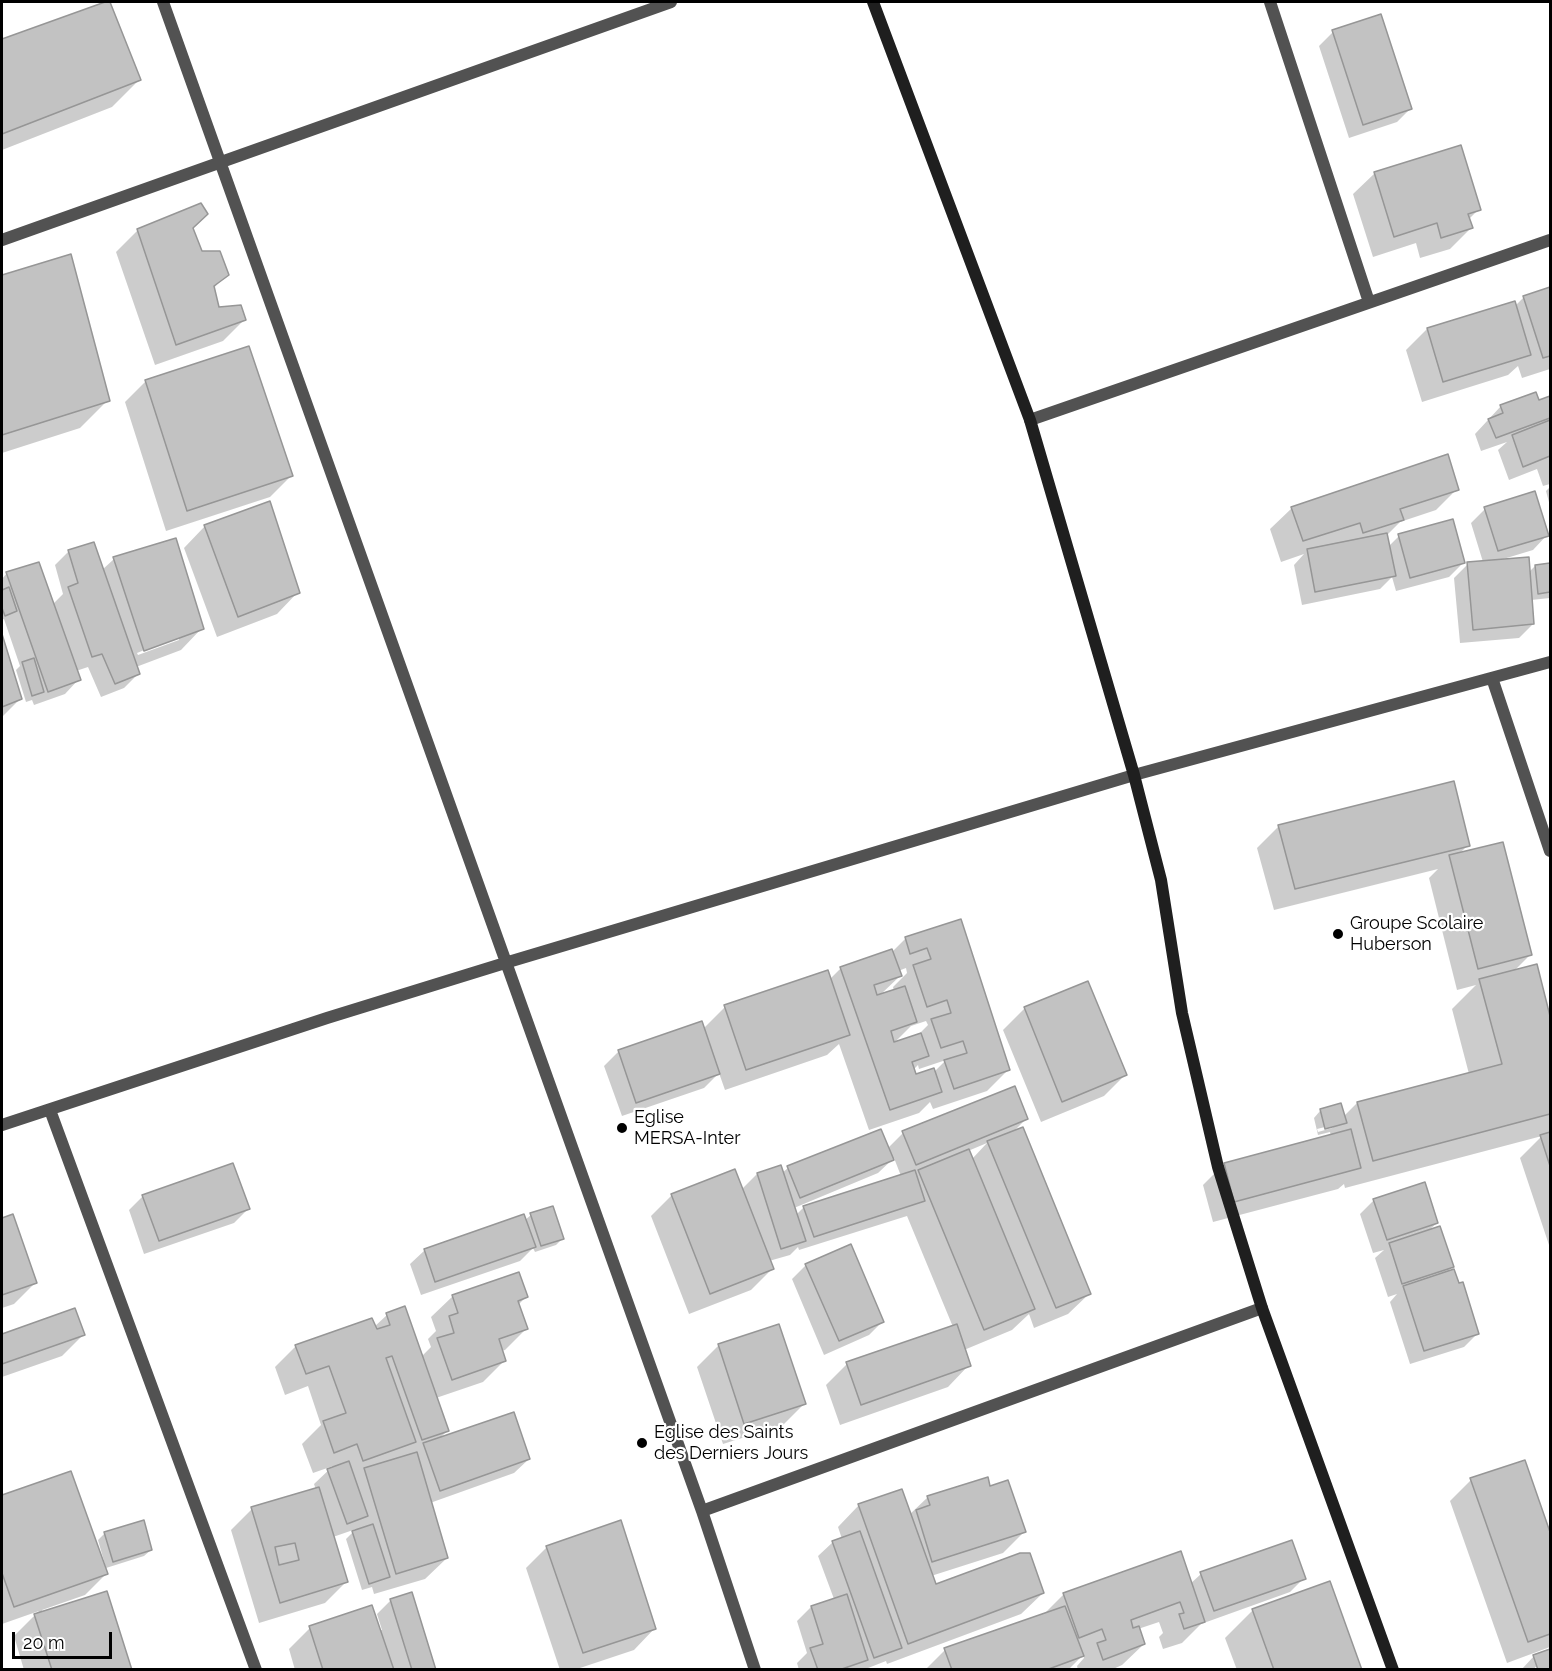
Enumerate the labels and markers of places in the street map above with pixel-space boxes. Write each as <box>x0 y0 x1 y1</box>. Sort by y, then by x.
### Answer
place label: Groupe Scolaire Huberson <box>1350 913 1483 956</box>
marker: Groupe Scolaire Huberson <box>1331 927 1345 941</box>
place label: Eglise MERSA-Inter <box>634 1107 740 1150</box>
marker: Eglise MERSA-Inter <box>615 1121 629 1135</box>
place label: Eglise des Saints des Derniers Jours <box>654 1422 808 1464</box>
marker: Eglise des Saints des Derniers Jours <box>635 1436 649 1450</box>

